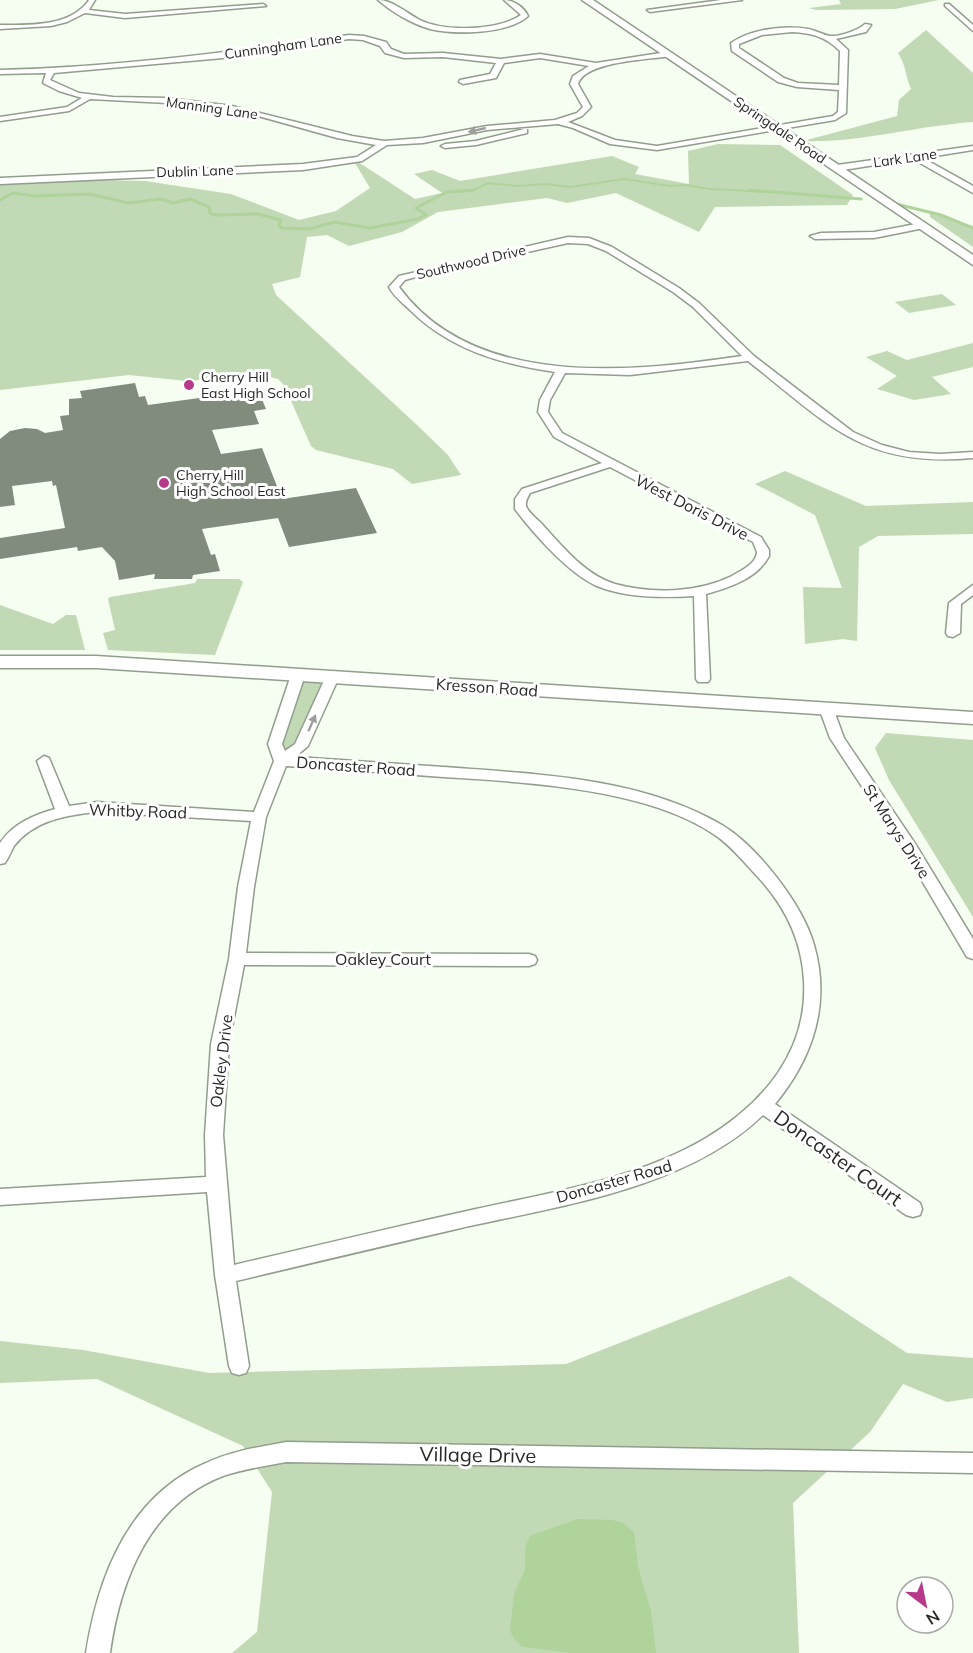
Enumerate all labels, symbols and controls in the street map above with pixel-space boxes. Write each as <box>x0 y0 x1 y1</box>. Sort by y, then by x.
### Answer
street label: Cunningham Lane <box>223 29 343 63</box>
street label: Springdale Road <box>730 92 830 168</box>
street label: Manning Lane <box>165 93 259 123</box>
one-way arrow <box>467 126 486 135</box>
street label: Lark Lane <box>872 145 938 171</box>
street label: Dublin Lane <box>156 161 234 181</box>
street label: Southwood Drive <box>415 241 527 283</box>
place label: Cherry Hill East High School <box>201 368 311 402</box>
marker: Cherry Hill East High School <box>182 378 196 392</box>
place label: Cherry Hill High School East <box>176 466 286 500</box>
street label: West Doris Drive <box>632 470 752 544</box>
marker: Cherry Hill High School East <box>157 476 171 490</box>
street label: Kresson Road <box>435 673 539 701</box>
one-way arrow <box>307 714 317 732</box>
street label: Doncaster Road <box>296 752 416 780</box>
street label: St Marys Drive <box>859 780 935 882</box>
street label: Whitby Road <box>89 799 187 823</box>
street label: Oakley Court <box>335 949 431 969</box>
street label: Oakley Drive <box>205 1013 237 1109</box>
street label: Doncaster Court <box>769 1104 907 1211</box>
street label: Doncaster Road <box>554 1155 674 1207</box>
street label: Village Drive <box>419 1441 537 1468</box>
north arrow <box>895 1575 955 1635</box>
text: N <box>923 1606 943 1629</box>

